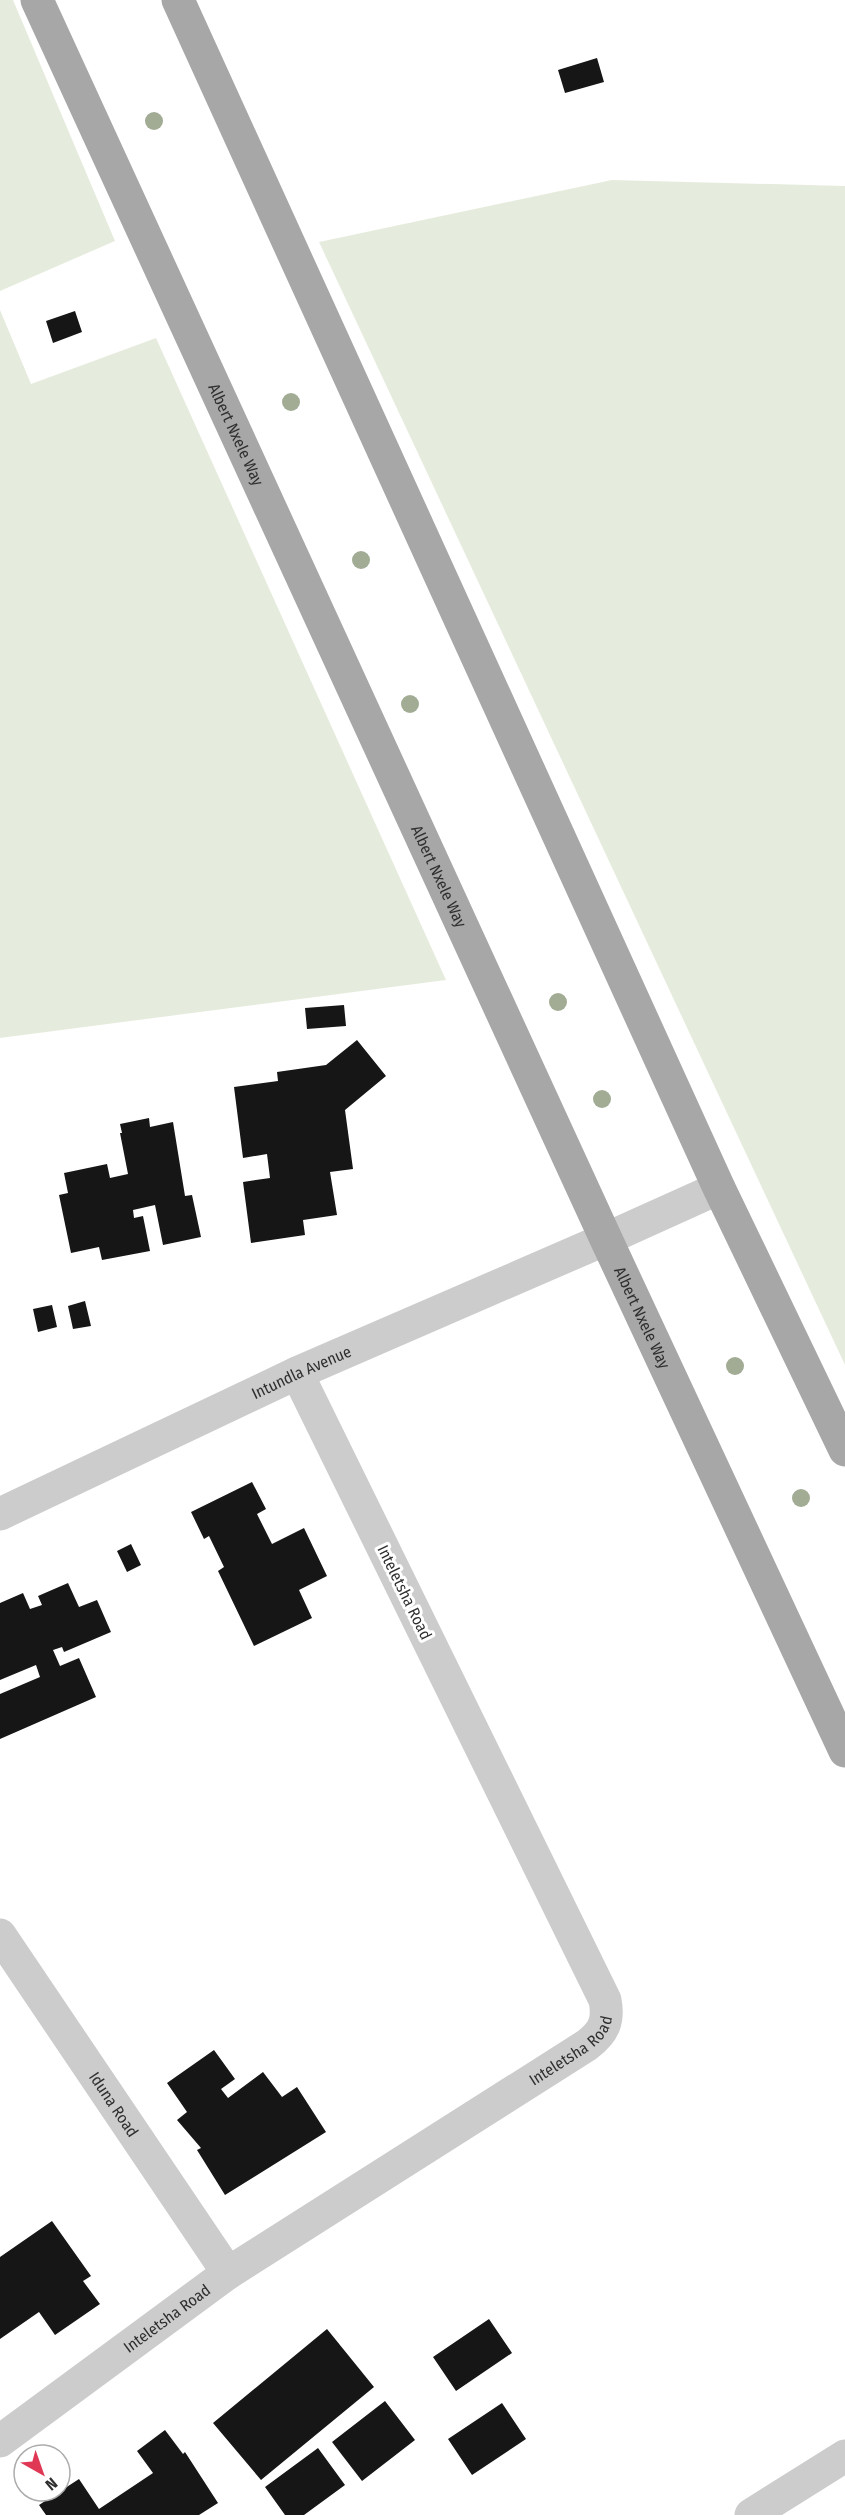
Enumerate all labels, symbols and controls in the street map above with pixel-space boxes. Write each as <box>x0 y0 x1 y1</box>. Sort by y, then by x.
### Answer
street label: Albert Nxele Way <box>204 381 268 489</box>
street label: Albert Nxele Way <box>407 822 471 931</box>
street label: Albert Nxele Way <box>610 1264 674 1372</box>
street label: Intundla Avenue <box>249 1342 354 1403</box>
street label: Inteletsha Road <box>373 1542 436 1643</box>
street label: Inteletsha Road <box>526 2014 616 2089</box>
street label: Iduna Road <box>85 2068 142 2141</box>
street label: Inteletsha Road <box>120 2280 214 2357</box>
north arrow <box>12 2443 72 2503</box>
text: N <box>42 2474 61 2494</box>

